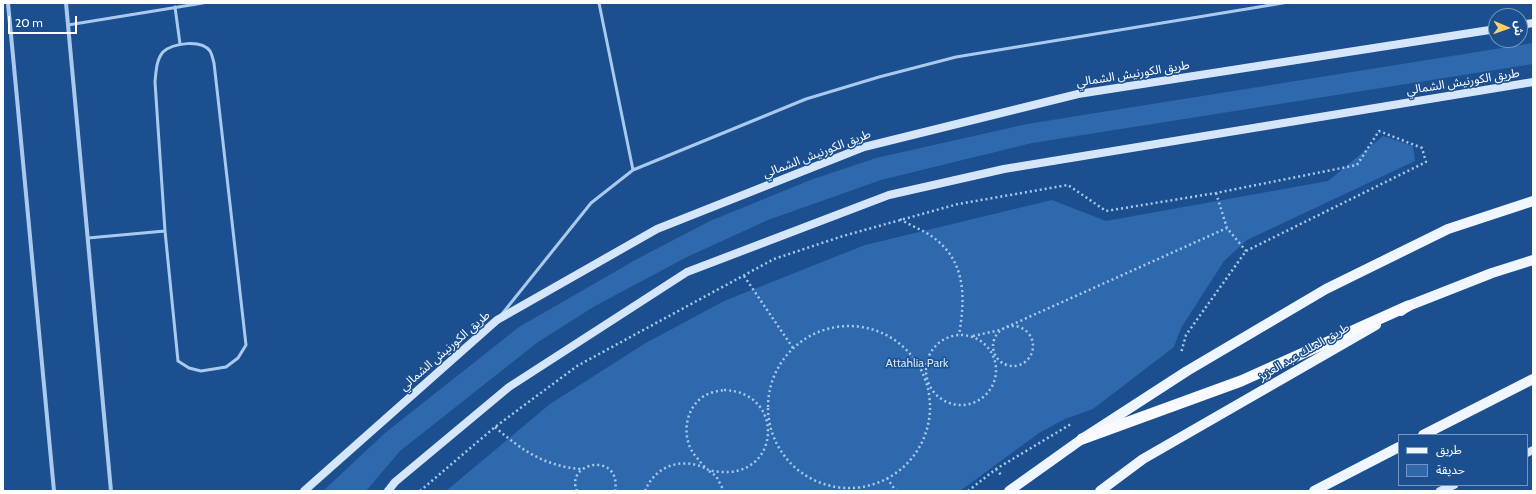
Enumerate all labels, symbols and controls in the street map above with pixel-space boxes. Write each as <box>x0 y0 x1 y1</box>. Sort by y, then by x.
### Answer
scale bar <box>10 8 79 34</box>
north arrow <box>1488 8 1528 48</box>
text: 20 m <box>15 15 43 30</box>
text: ش <box>1512 21 1526 36</box>
street label: طريق الكورنيش الشمالي <box>1075 58 1191 90</box>
street label: طريق الكورنيش الشمالي <box>1405 66 1521 98</box>
street label: طريق الكورنيش الشمالي <box>761 127 873 181</box>
street label: طريق الكورنيش الشمالي <box>397 308 493 394</box>
street label: طريق الملك عبد العزيز <box>1256 320 1352 384</box>
park label: Attahlia Park <box>886 356 948 370</box>
legend <box>1398 434 1528 486</box>
text: طريق <box>1436 442 1462 457</box>
text: حديقة <box>1436 462 1465 477</box>

